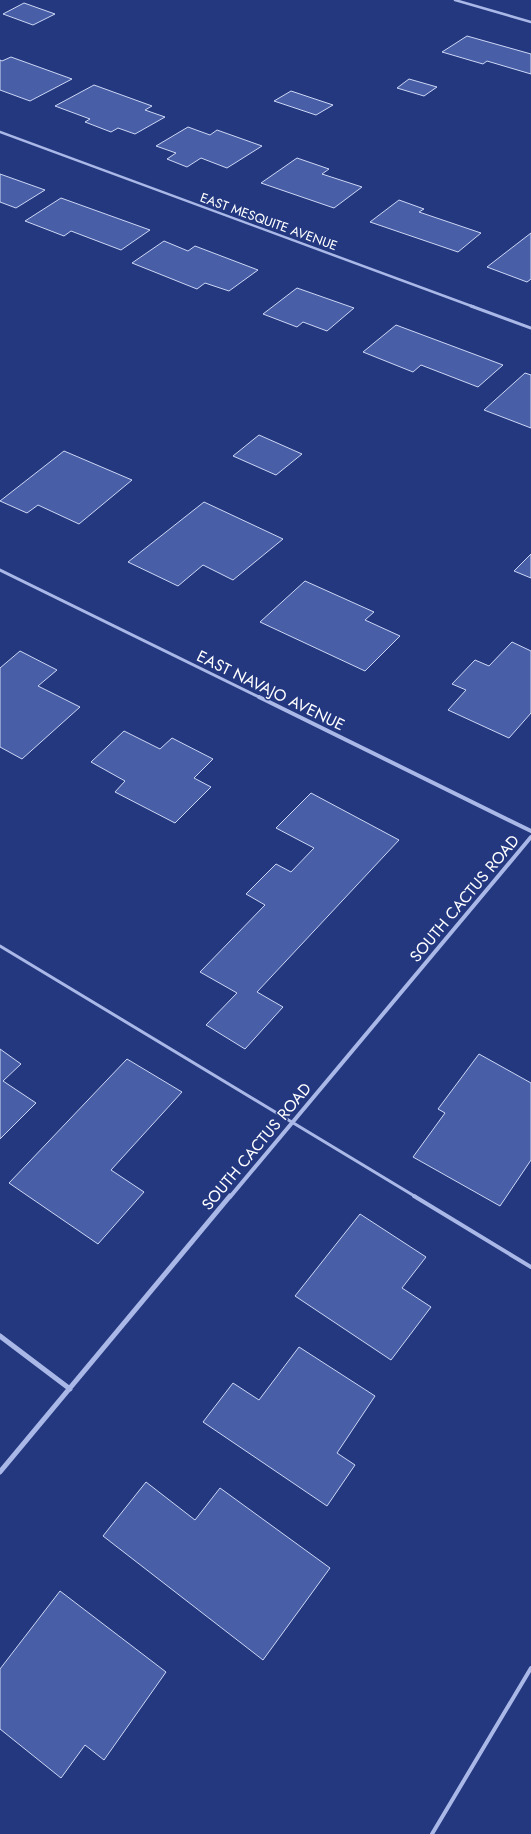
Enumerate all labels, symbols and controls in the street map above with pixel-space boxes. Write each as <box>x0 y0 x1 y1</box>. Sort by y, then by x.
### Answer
street label: EAST MESQUITE AVENUE <box>198 188 340 255</box>
street label: EAST NAVAJO AVENUE <box>193 645 349 736</box>
street label: SOUTH CACTUS ROAD <box>404 830 525 967</box>
street label: SOUTH CACTUS ROAD <box>196 1078 317 1215</box>

